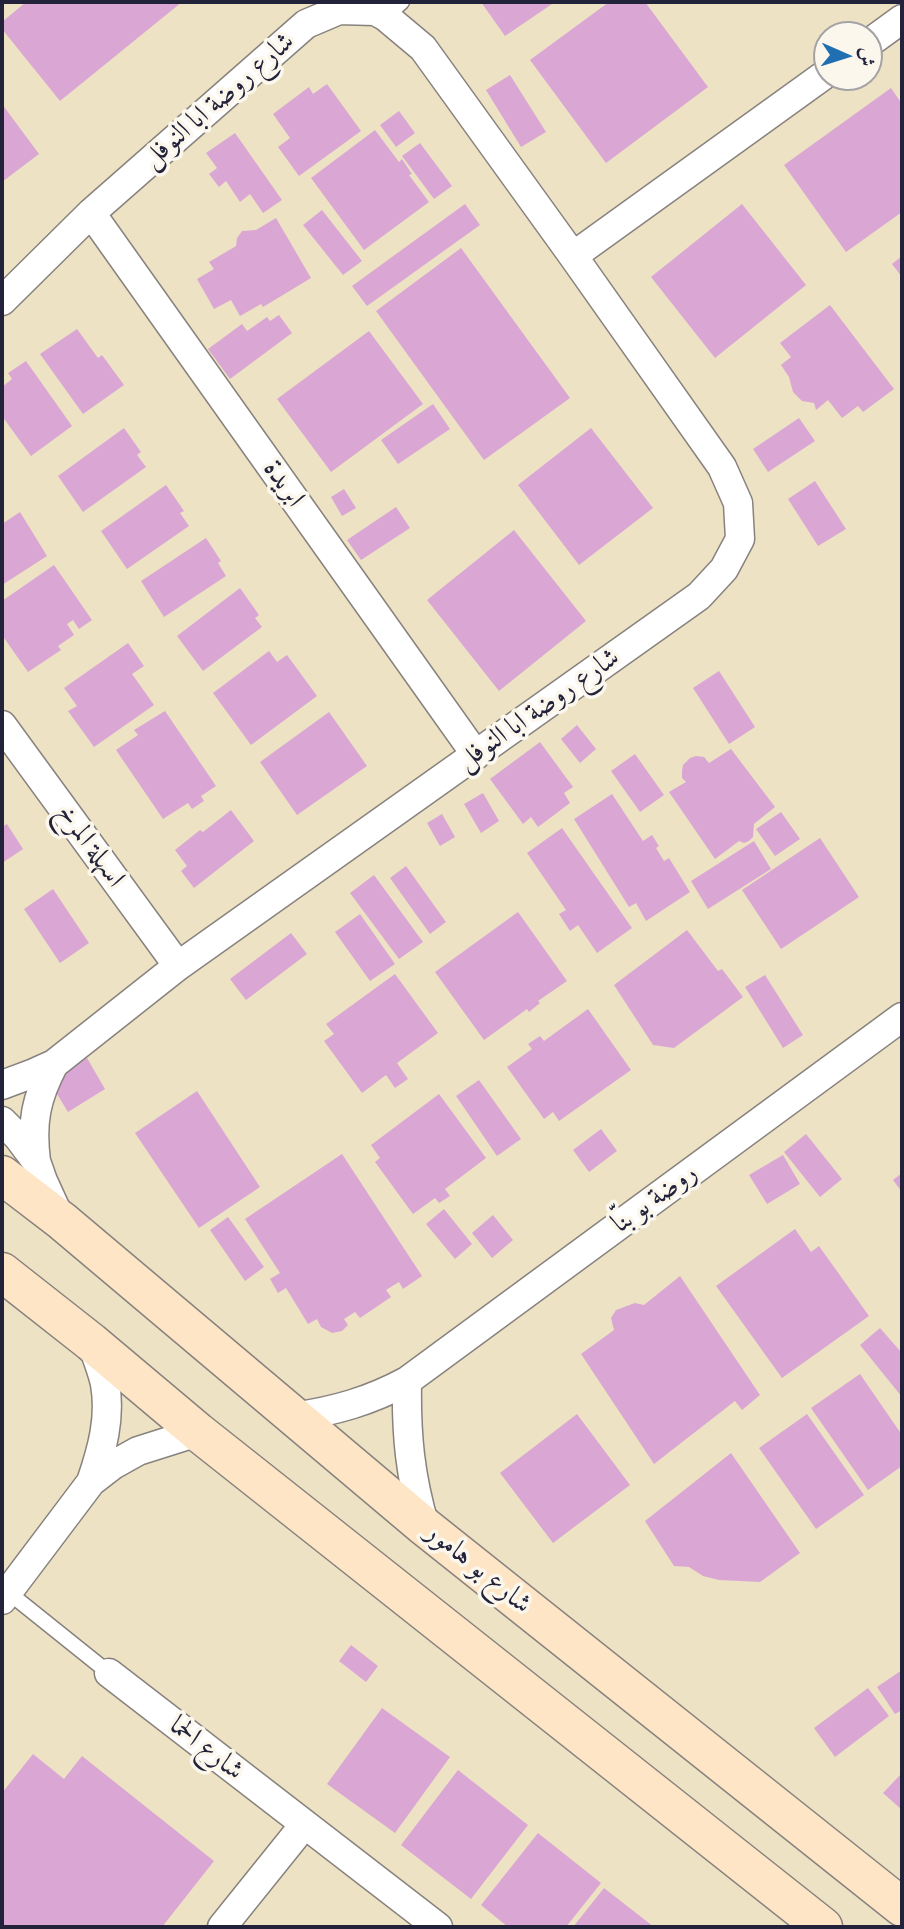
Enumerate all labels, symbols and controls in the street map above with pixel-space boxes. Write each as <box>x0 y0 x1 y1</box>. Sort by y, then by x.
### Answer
north arrow <box>813 21 883 91</box>
street label: شارع روضة ابا النوفل <box>136 26 302 176</box>
text: ش <box>855 47 879 67</box>
street label: ابريدة <box>255 454 311 514</box>
street label: شارع روضة ابا النوفل <box>451 642 627 778</box>
street label: اسهلة المرخ <box>48 798 132 894</box>
street label: روضة بو بنّا <box>606 1157 704 1241</box>
street label: شارع بو هامور <box>418 1516 538 1622</box>
street label: شارع الحما <box>162 1710 250 1788</box>

